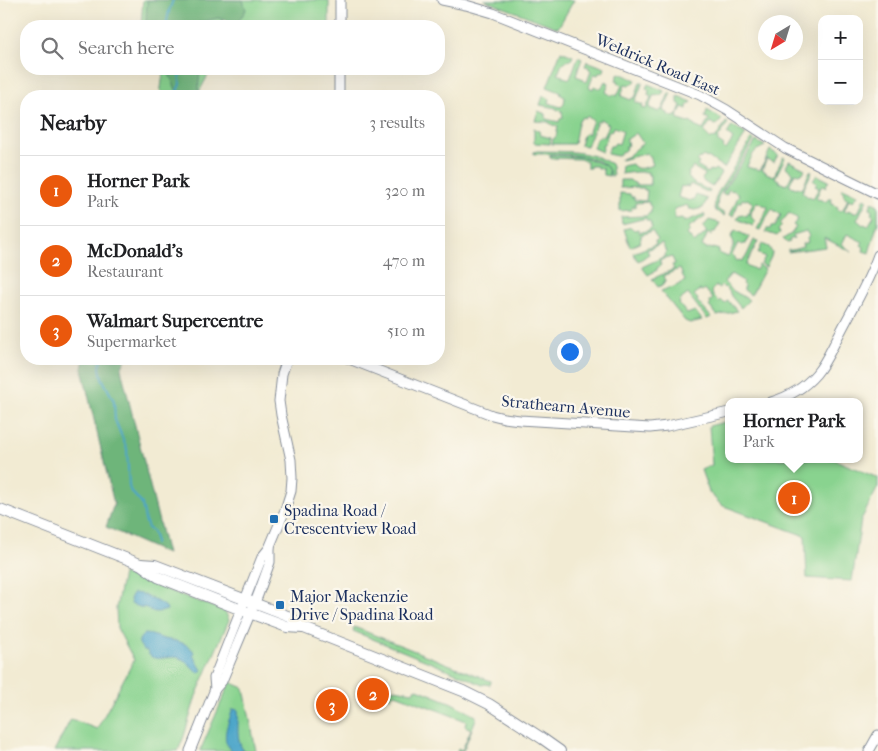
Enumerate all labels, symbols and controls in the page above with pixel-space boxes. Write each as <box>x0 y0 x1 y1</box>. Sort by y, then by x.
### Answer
north arrow <box>758 15 803 60</box>
map controls <box>818 15 863 105</box>
button: + <box>818 15 863 60</box>
search box <box>20 20 445 75</box>
street label: Weldrick Road East <box>592 29 723 99</box>
icon: search <box>38 34 66 62</box>
text: Search here <box>78 37 174 59</box>
button: − <box>818 60 863 105</box>
text: Nearby <box>40 111 106 135</box>
text: 3 results <box>369 113 425 132</box>
text: Horner Park <box>87 170 190 192</box>
text: 1 <box>53 181 59 200</box>
text: 320 m <box>385 181 425 200</box>
text: Park <box>87 192 119 211</box>
text: McDonald's <box>87 240 183 262</box>
text: 2 <box>52 251 60 270</box>
text: 470 m <box>383 251 425 270</box>
text: Restaurant <box>87 262 163 281</box>
text: Walmart Supercentre <box>87 310 263 332</box>
text: 3 <box>53 321 59 340</box>
text: 510 m <box>387 321 425 340</box>
text: Supermarket <box>87 332 177 351</box>
your location <box>557 339 583 365</box>
street label: Strathearn Avenue <box>501 391 631 422</box>
popup <box>725 398 863 463</box>
text: Horner Park <box>743 410 845 432</box>
text: Park <box>743 432 774 451</box>
pin: 1 <box>778 479 810 517</box>
place label: Spadina Road / Crescentview Road <box>284 501 417 538</box>
marker: Spadina Road / Crescentview Road <box>268 513 280 525</box>
place label: Major Mackenzie Drive / Spadina Road <box>290 587 434 624</box>
marker: Major Mackenzie Drive / Spadina Road <box>274 599 286 611</box>
pin: 2 <box>357 675 389 713</box>
pin: 3 <box>316 686 348 724</box>

